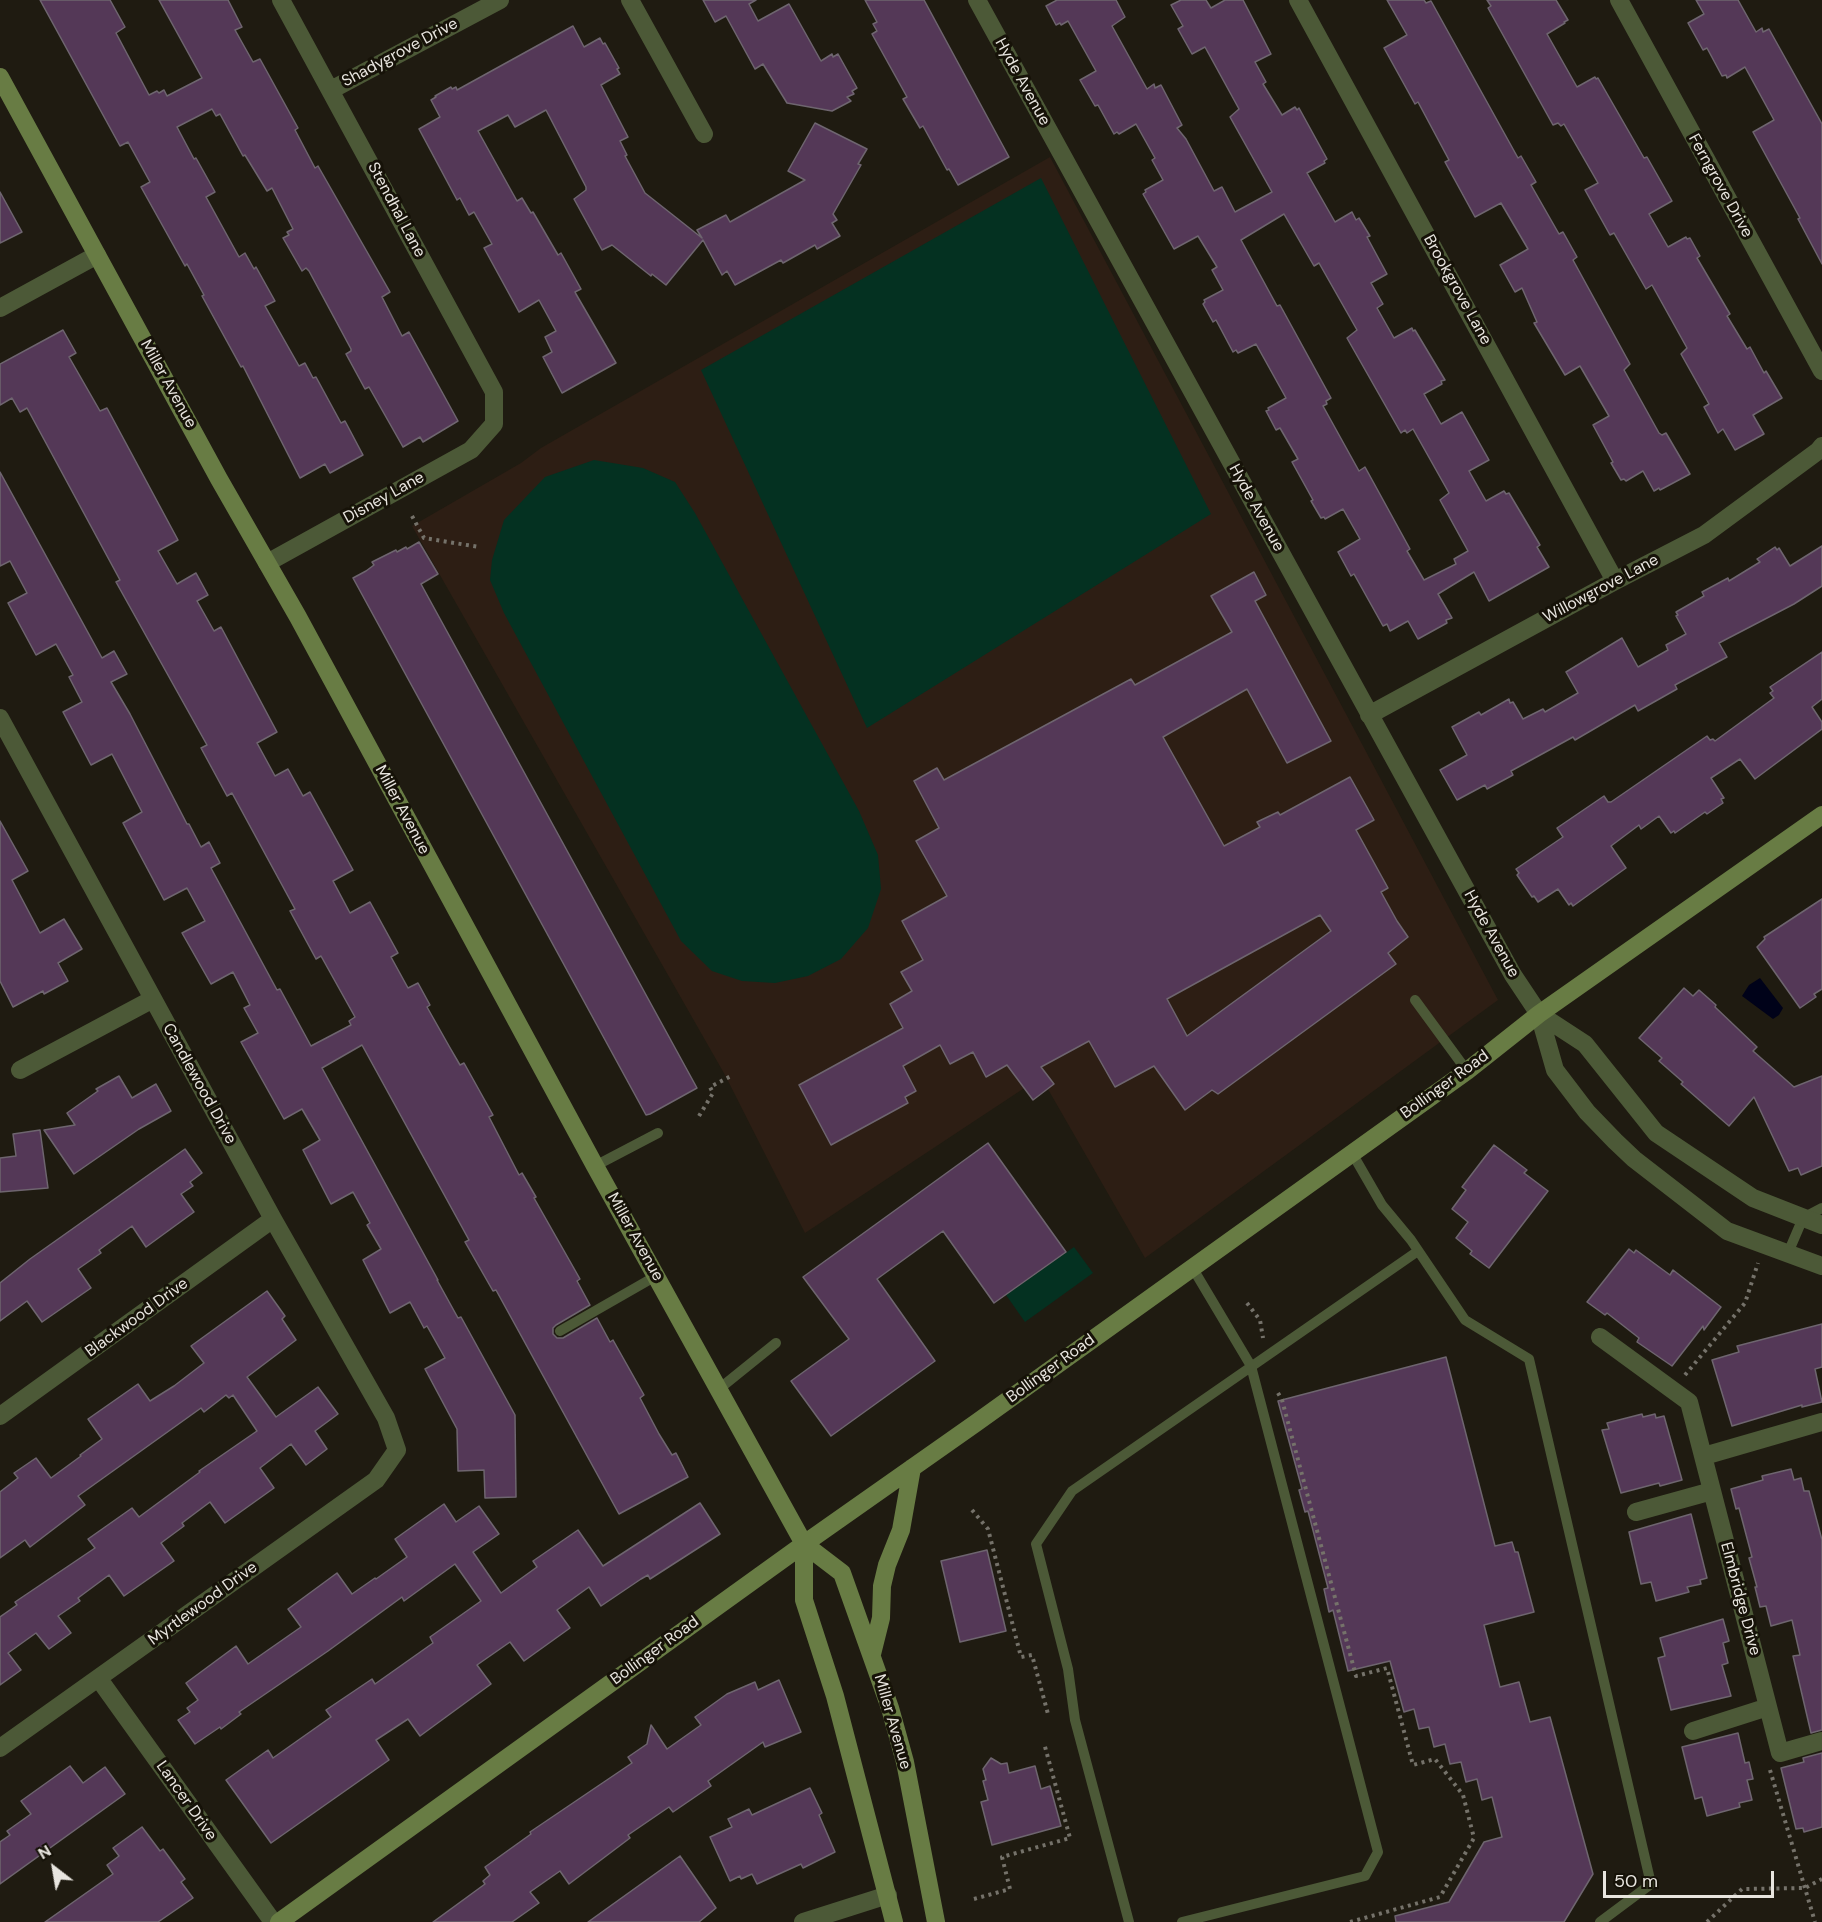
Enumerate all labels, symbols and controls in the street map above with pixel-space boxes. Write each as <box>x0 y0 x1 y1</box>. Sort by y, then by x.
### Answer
street label: Shadygrove Drive <box>339 14 461 92</box>
street label: Hyde Avenue <box>990 35 1054 129</box>
street label: Ferngrove Drive <box>1684 131 1756 241</box>
street label: Stendhal Lane <box>363 159 429 261</box>
street label: Brookgrove Lane <box>1419 232 1495 348</box>
street label: Miller Avenue <box>136 336 200 432</box>
street label: Hyde Avenue <box>1224 461 1288 555</box>
street label: Disney Lane <box>340 468 428 528</box>
street label: Willowgrove Lane <box>1540 550 1662 628</box>
street label: Miller Avenue <box>371 762 433 858</box>
street label: Hyde Avenue <box>1459 887 1523 981</box>
street label: Candlewood Drive <box>158 1020 240 1148</box>
street label: Bollinger Road <box>1397 1047 1493 1123</box>
street label: Miller Avenue <box>603 1189 667 1285</box>
street label: Blackwood Drive <box>82 1274 192 1362</box>
street label: Bollinger Road <box>1003 1331 1099 1407</box>
street label: Elmbridge Drive <box>1716 1540 1764 1658</box>
street label: Myrtlewood Drive <box>145 1558 261 1650</box>
street label: Bollinger Road <box>607 1613 703 1689</box>
street label: Miller Avenue <box>869 1672 915 1772</box>
street label: Lancer Drive <box>152 1758 220 1844</box>
north arrow <box>24 1838 84 1898</box>
text: N <box>34 1840 55 1864</box>
scale bar <box>1606 1859 1777 1897</box>
text: 50 m <box>1614 1869 1658 1893</box>

